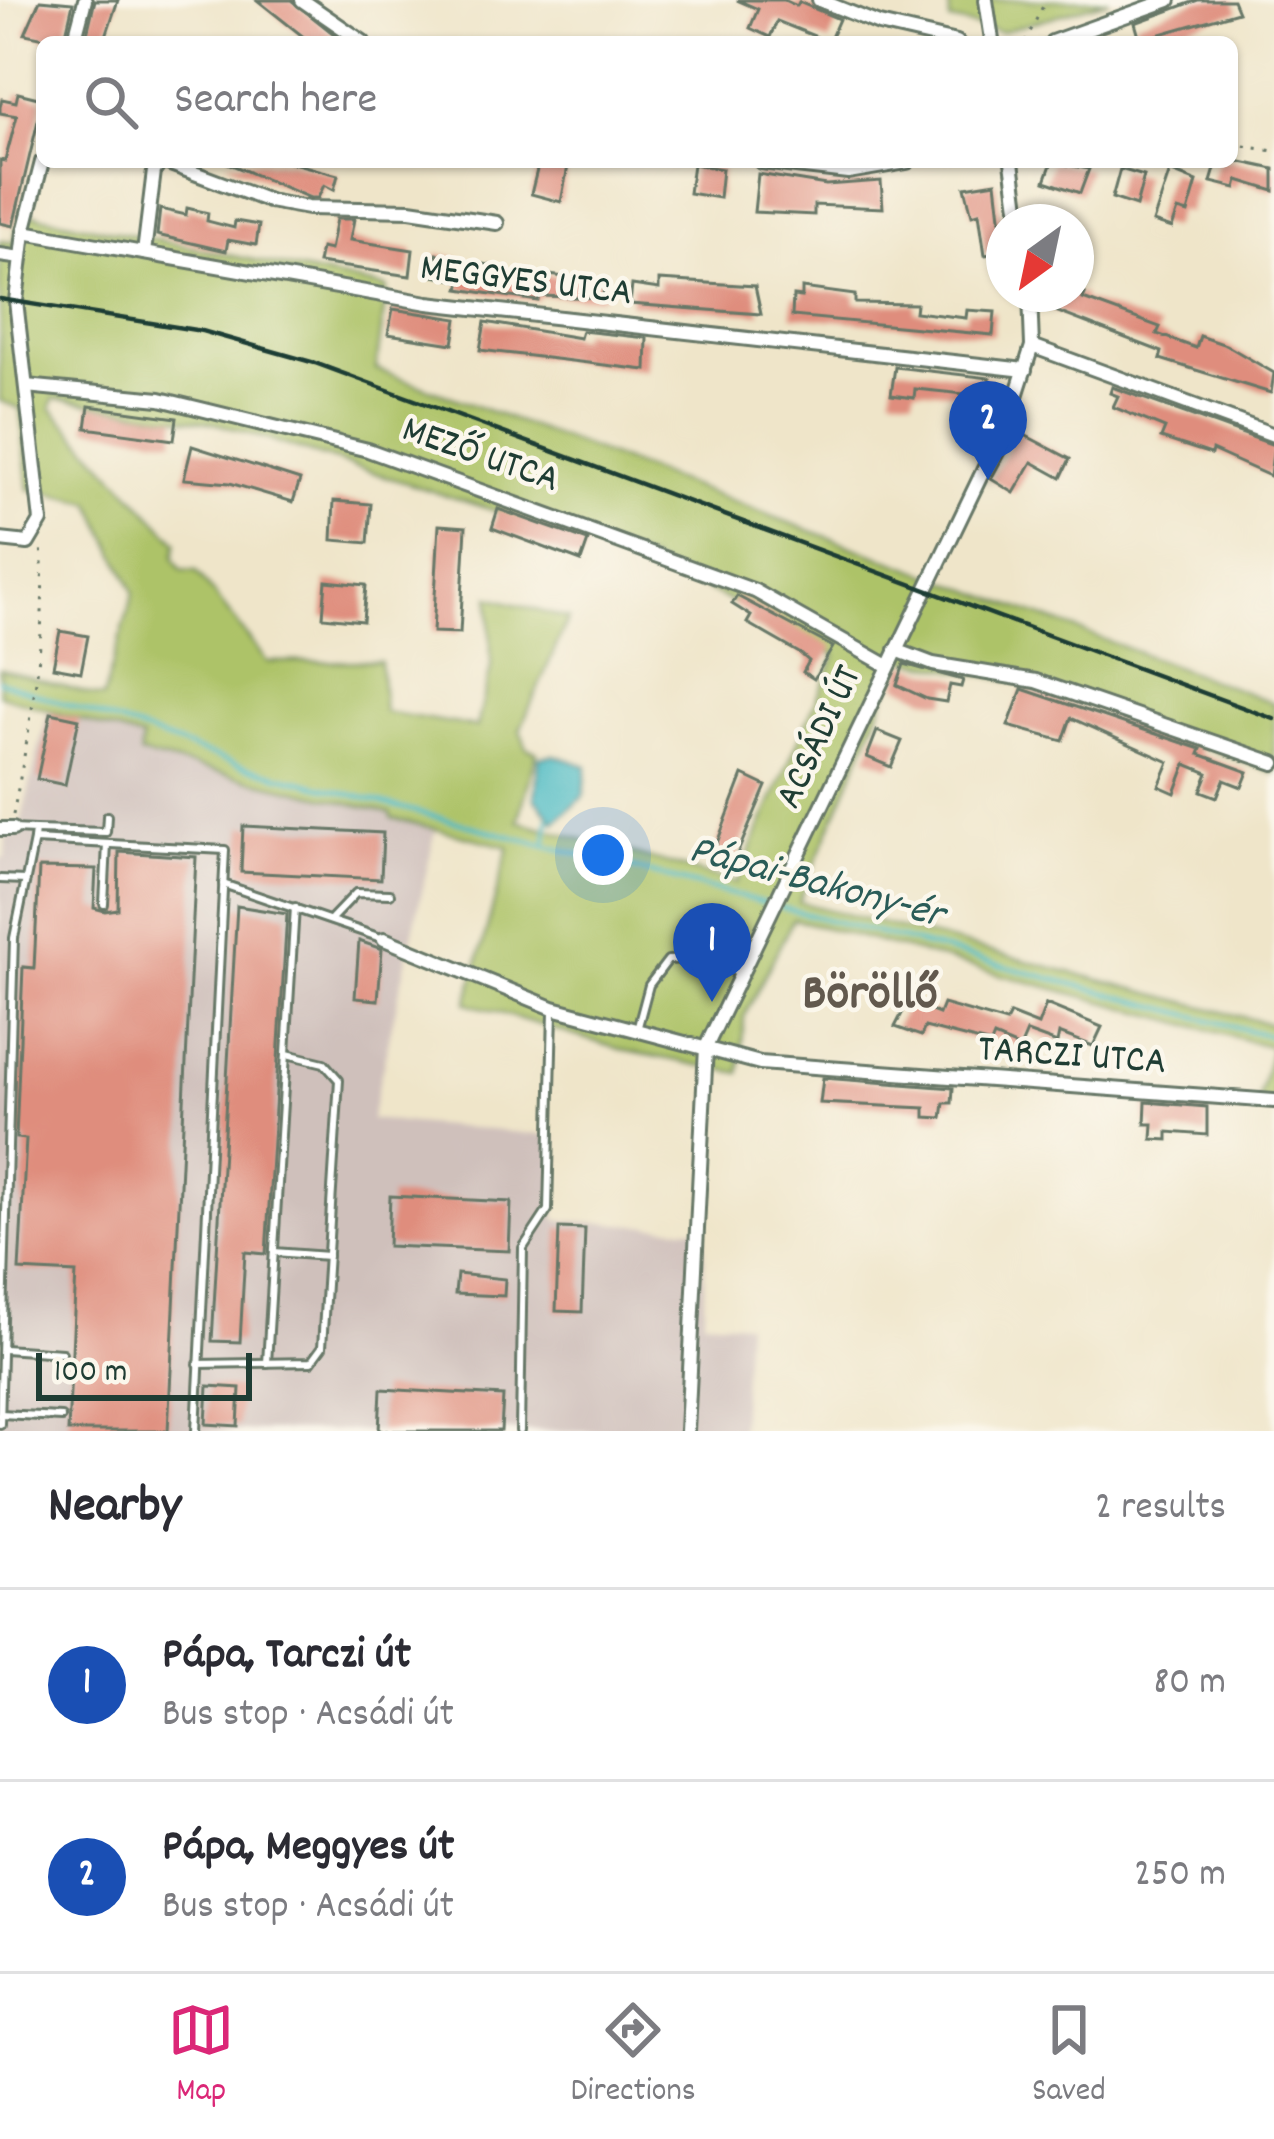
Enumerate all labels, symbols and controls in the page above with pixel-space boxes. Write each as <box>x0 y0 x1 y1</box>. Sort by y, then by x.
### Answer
search box <box>36 36 1238 168</box>
icon: search <box>78 69 144 135</box>
text: Search here <box>174 70 377 134</box>
north arrow <box>986 204 1094 312</box>
street label: MEGGYES UTCA <box>417 243 635 323</box>
pin: 2 <box>949 381 1027 480</box>
street label: MEZŐ UTCA <box>394 404 566 510</box>
street label: ACSÁDI ÚT <box>764 657 878 819</box>
water label: Pápai-Bakony-ér <box>682 822 954 949</box>
your location <box>573 825 633 885</box>
pin: 1 <box>673 903 751 1002</box>
district label: Böröllő <box>802 961 939 1033</box>
street label: TARCZI UTCA <box>976 1024 1168 1092</box>
scale bar <box>36 1347 252 1400</box>
text: 100 m <box>54 1350 127 1397</box>
text: Nearby <box>48 1473 181 1545</box>
text: 2 results <box>1095 1482 1226 1537</box>
text: Pápa, Tarczi út <box>162 1625 411 1689</box>
text: 1 <box>83 1657 91 1712</box>
text: 80 m <box>1153 1657 1226 1712</box>
text: Bus stop · Acsádi út <box>162 1689 454 1744</box>
text: Pápa, Meggyes út <box>162 1817 454 1881</box>
text: 2 <box>78 1849 96 1904</box>
text: 250 m <box>1134 1849 1226 1904</box>
text: Bus stop · Acsádi út <box>162 1881 454 1936</box>
tab: Map <box>168 1997 234 2116</box>
tab: Directions <box>571 1997 696 2116</box>
tab: Saved <box>1032 1997 1106 2116</box>

